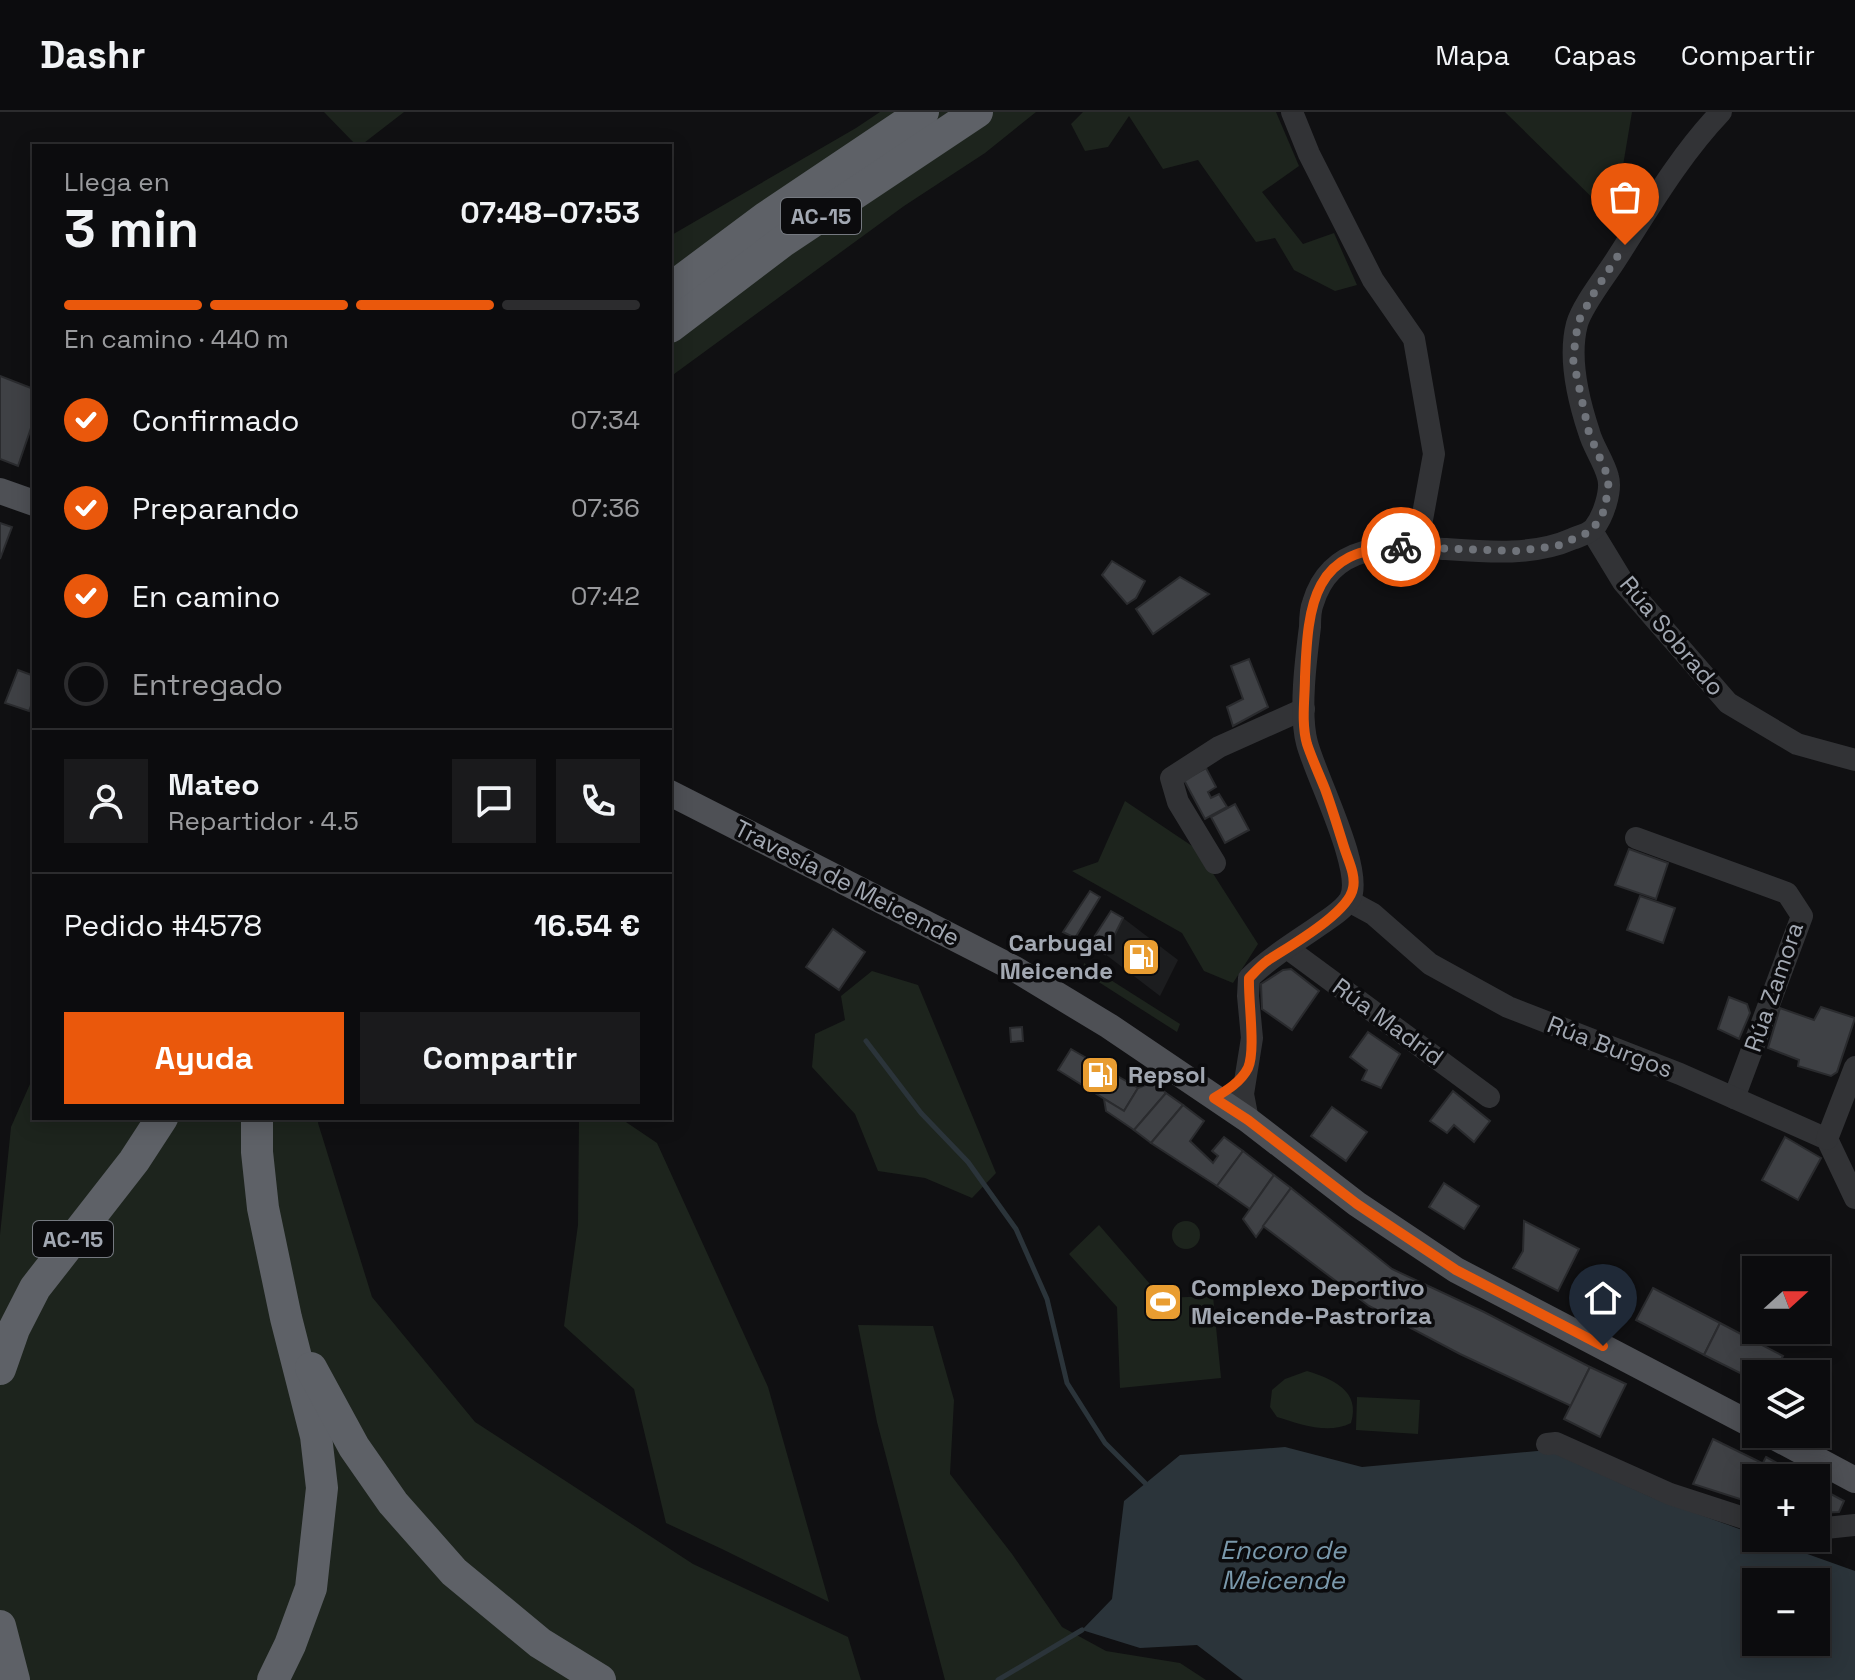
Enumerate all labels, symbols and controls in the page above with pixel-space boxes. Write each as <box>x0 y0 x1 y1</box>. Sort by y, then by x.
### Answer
text: Dashr <box>40 31 146 79</box>
text: Mapa <box>1435 37 1510 73</box>
text: Capas <box>1554 37 1637 73</box>
text: Compartir <box>1681 37 1815 73</box>
pin <box>1591 163 1659 245</box>
text: Llega en <box>64 165 170 199</box>
icon: bag <box>1603 175 1647 219</box>
text: 07:48–07:53 <box>460 193 640 232</box>
text: 3 min <box>64 196 199 262</box>
road number: AC-15 <box>781 198 861 234</box>
text: En camino · 440 m <box>64 322 289 356</box>
icon: check <box>64 398 108 442</box>
text: Confirmado <box>132 401 299 440</box>
text: 07:34 <box>571 403 640 437</box>
icon: check <box>64 486 108 530</box>
text: Preparando <box>132 489 299 528</box>
text: 07:36 <box>571 491 640 525</box>
courier <box>1361 507 1441 587</box>
icon: bike <box>1379 525 1423 569</box>
street label: Rúa Sobrado <box>1613 569 1732 702</box>
icon: check <box>64 574 108 618</box>
text: En camino <box>132 577 280 616</box>
text: 07:42 <box>571 579 640 613</box>
text: Entregado <box>132 665 283 704</box>
button: person <box>64 759 148 843</box>
button: chat <box>452 759 536 843</box>
button: phone <box>556 759 640 843</box>
text: Mateo <box>168 765 260 804</box>
text: Repartidor · 4.5 <box>168 804 359 838</box>
street label: Travesía de Meicende <box>729 812 965 953</box>
text: Pedido #4578 <box>64 906 262 945</box>
text: 16.54 € <box>534 906 640 945</box>
street label: Rúa Zamora <box>1737 918 1810 1056</box>
place label: Carbugal Meicende <box>1000 927 1113 986</box>
fuel station icon: Carbugal Meicende <box>1120 936 1162 978</box>
street label: Rúa Madrid <box>1327 971 1450 1072</box>
street label: Rúa Burgos <box>1543 1008 1677 1085</box>
button: Ayuda <box>64 1012 344 1104</box>
button: Compartir <box>360 1012 640 1104</box>
fuel station icon: Repsol <box>1079 1054 1121 1096</box>
place label: Repsol <box>1128 1059 1206 1090</box>
road number: AC-15 <box>33 1221 113 1257</box>
north arrow <box>1742 1256 1830 1344</box>
map controls <box>1742 1256 1830 1656</box>
pin <box>1569 1264 1637 1346</box>
place label: Complexo Deportivo Meicende-Pastroriza <box>1191 1272 1432 1331</box>
icon: home <box>1581 1276 1625 1320</box>
sports icon: Complexo Deportivo Meicende-Pastroriza <box>1142 1281 1184 1323</box>
button: layers <box>1742 1360 1830 1448</box>
button: + <box>1742 1464 1830 1552</box>
water label: Encoro de Meicende <box>1220 1533 1348 1597</box>
button: − <box>1742 1568 1830 1656</box>

